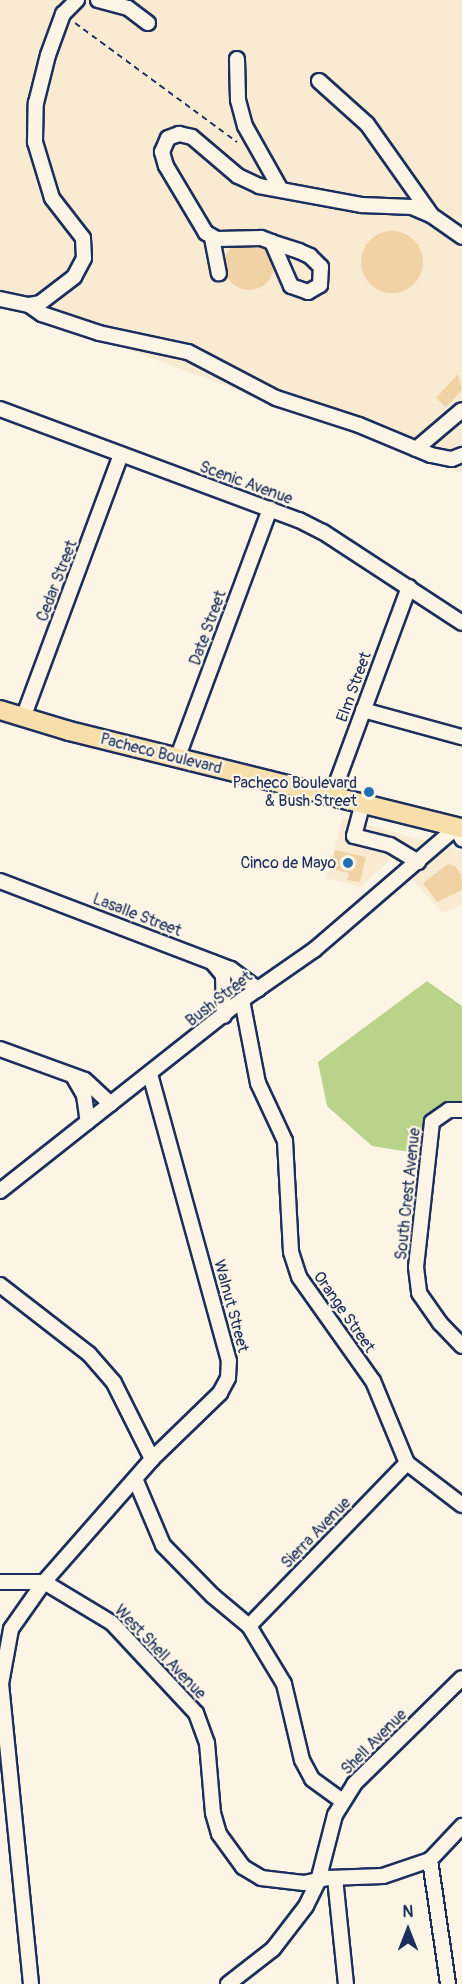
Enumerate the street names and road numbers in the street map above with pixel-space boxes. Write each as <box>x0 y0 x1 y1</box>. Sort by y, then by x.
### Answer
street label: Scenic Avenue <box>197 457 295 509</box>
street label: Cedar Street <box>33 538 81 624</box>
street label: Date Street <box>186 588 230 668</box>
street label: Elm Street <box>332 649 376 725</box>
street label: Pacheco Boulevard <box>98 730 224 778</box>
street label: Lasalle Street <box>90 889 184 941</box>
street label: Bush Street <box>182 967 256 1031</box>
street label: South Crest Avenue <box>392 1127 424 1261</box>
street label: Walnut Street <box>209 1257 253 1355</box>
street label: Orange Street <box>309 1268 379 1356</box>
street label: Sierra Avenue <box>277 1493 355 1573</box>
street label: West Shell Avenue <box>110 1601 210 1703</box>
street label: Shell Avenue <box>337 1705 411 1779</box>

